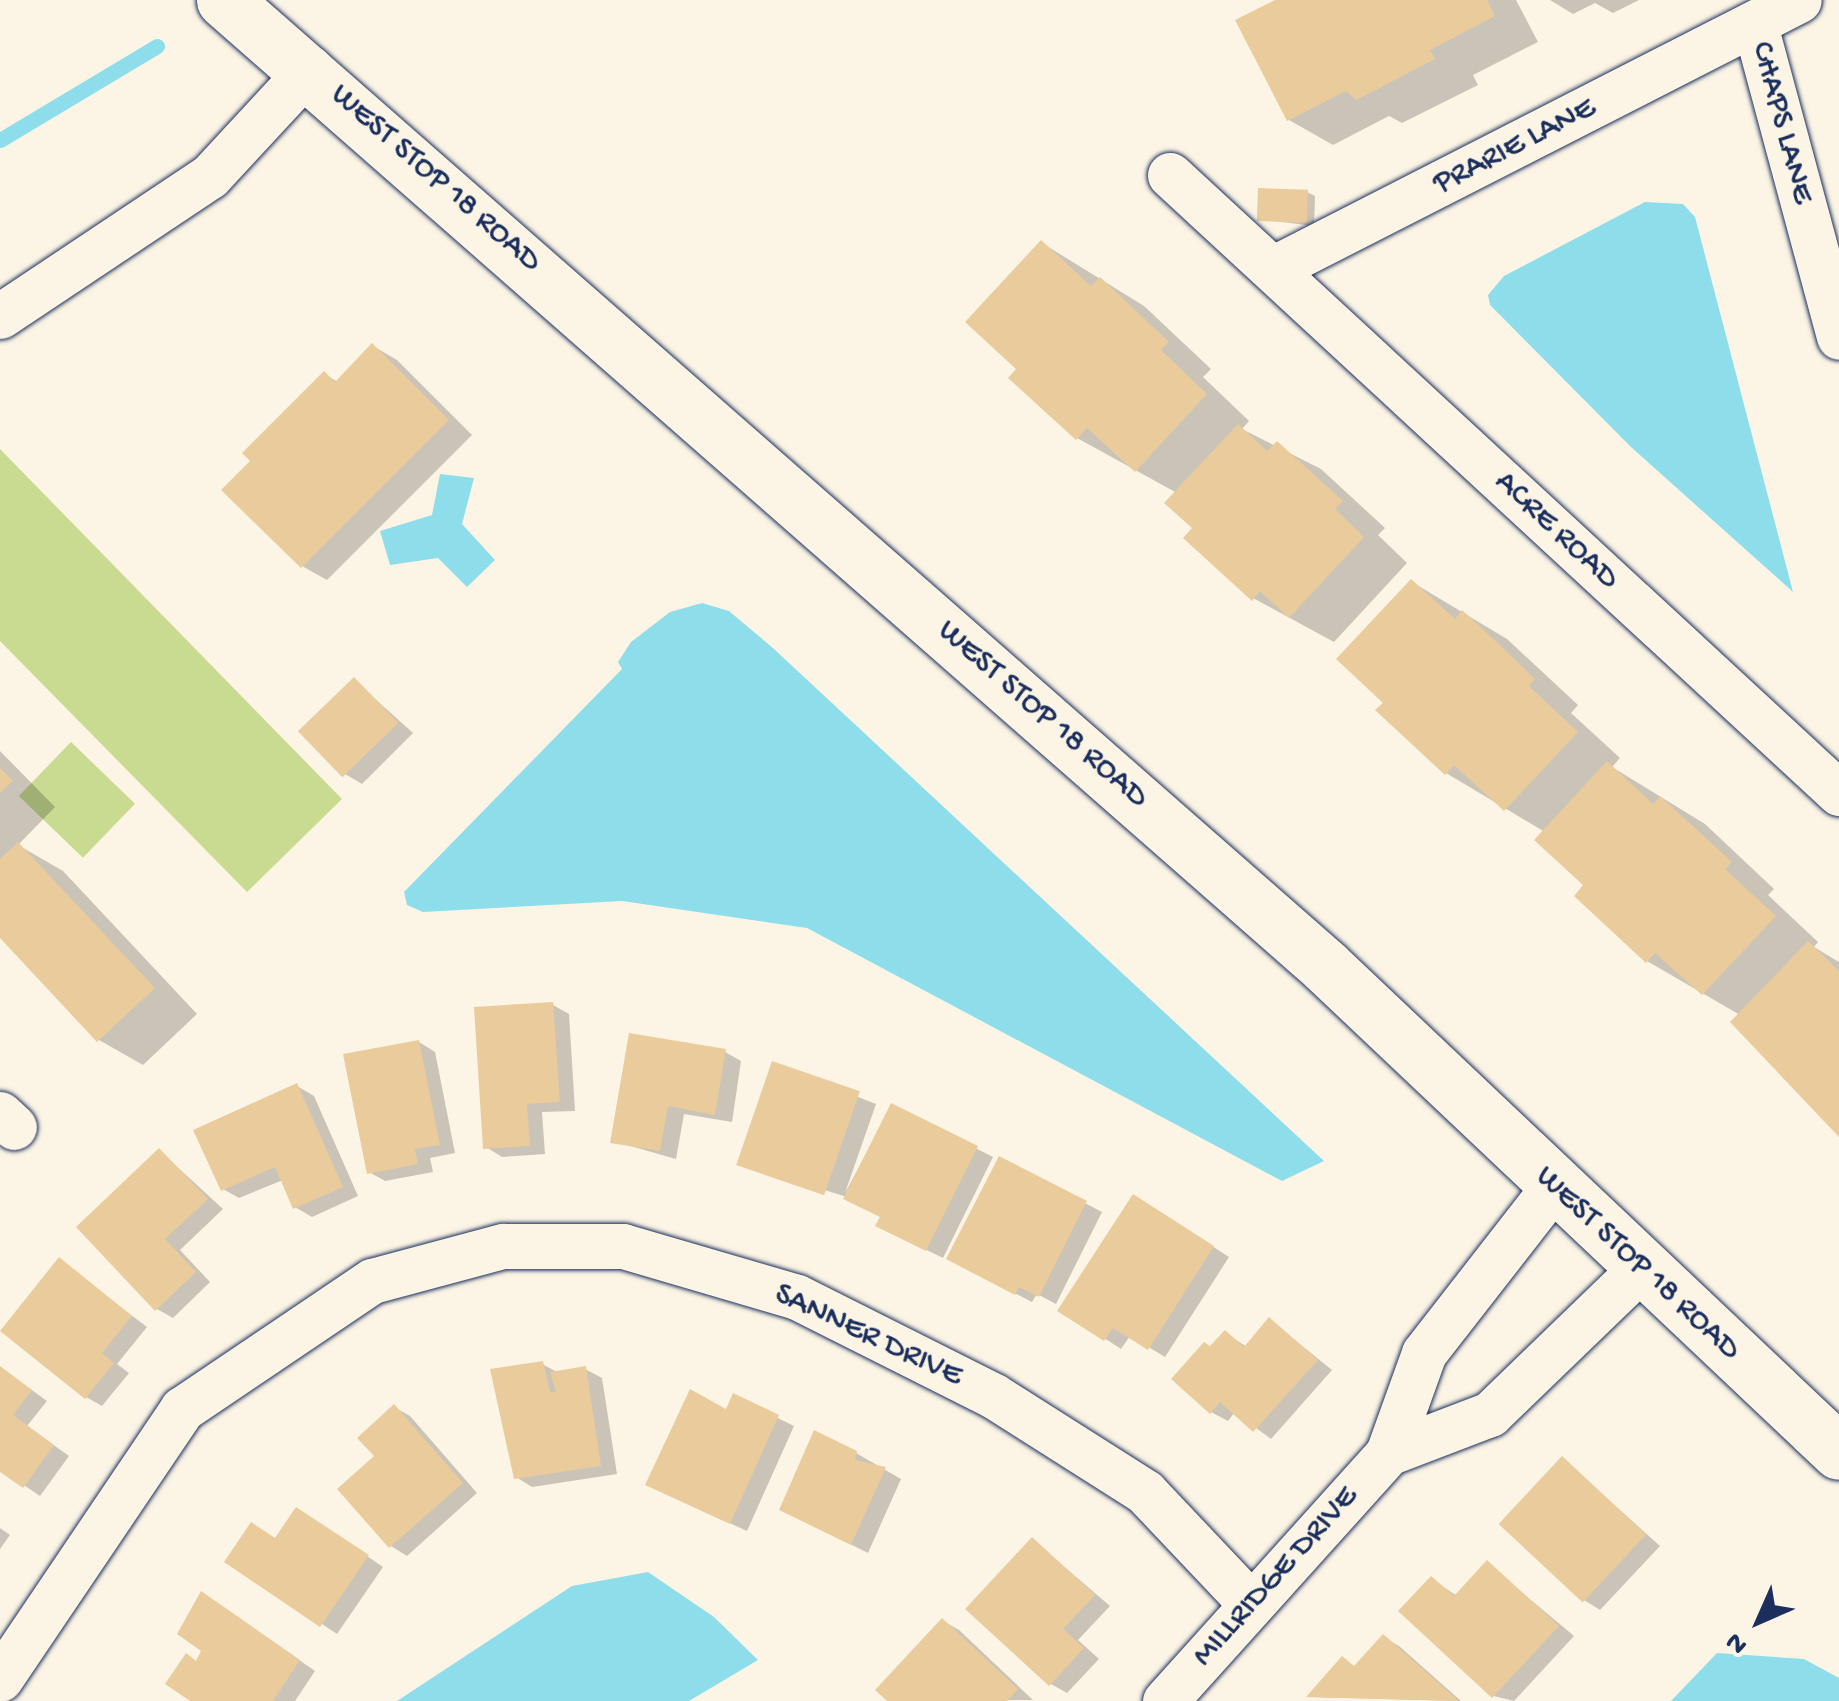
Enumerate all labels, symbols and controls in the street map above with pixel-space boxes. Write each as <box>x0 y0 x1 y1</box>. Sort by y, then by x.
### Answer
street label: CHAPS LANE <box>1741 38 1821 208</box>
street label: WEST STOP 18 ROAD <box>322 77 548 281</box>
street label: PRARIE LANE <box>1428 90 1602 204</box>
street label: ACRE ROAD <box>1486 464 1626 598</box>
street label: WEST STOP 18 ROAD <box>929 613 1155 817</box>
street label: WEST STOP 18 ROAD <box>1526 1159 1748 1369</box>
street label: SANNER DRIVE <box>768 1276 968 1396</box>
street label: MILLRIDGE DRIVE <box>1185 1479 1367 1675</box>
north arrow <box>1709 1571 1809 1671</box>
text: N <box>1719 1624 1756 1661</box>

